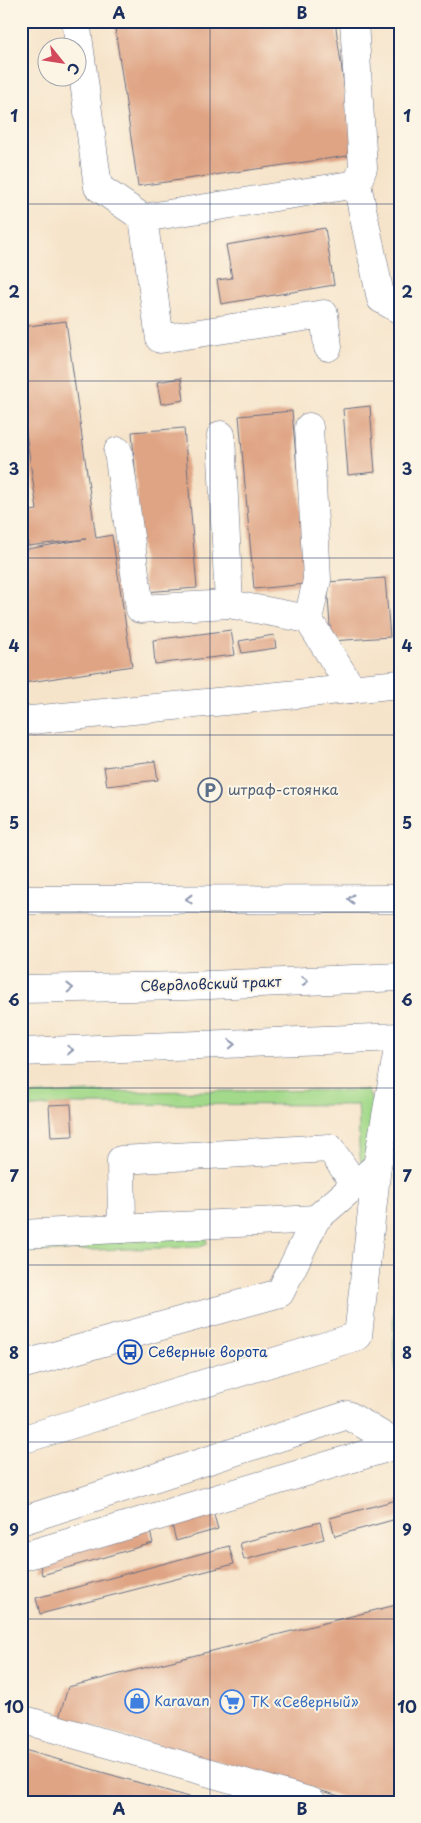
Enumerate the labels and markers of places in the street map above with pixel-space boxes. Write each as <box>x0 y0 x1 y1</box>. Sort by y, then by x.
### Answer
parking icon: штраф-стоянка <box>197 777 223 803</box>
place label: штраф-стоянка <box>228 779 338 800</box>
bus stop icon: Северные ворота <box>117 1339 143 1365</box>
place label: Северные ворота <box>148 1341 268 1362</box>
shop icon: Karavan <box>124 1688 150 1714</box>
supermarket icon: ТК «Северный» <box>219 1689 245 1715</box>
place label: Karavan <box>154 1690 210 1711</box>
place label: ТК «Северный» <box>250 1691 359 1712</box>

